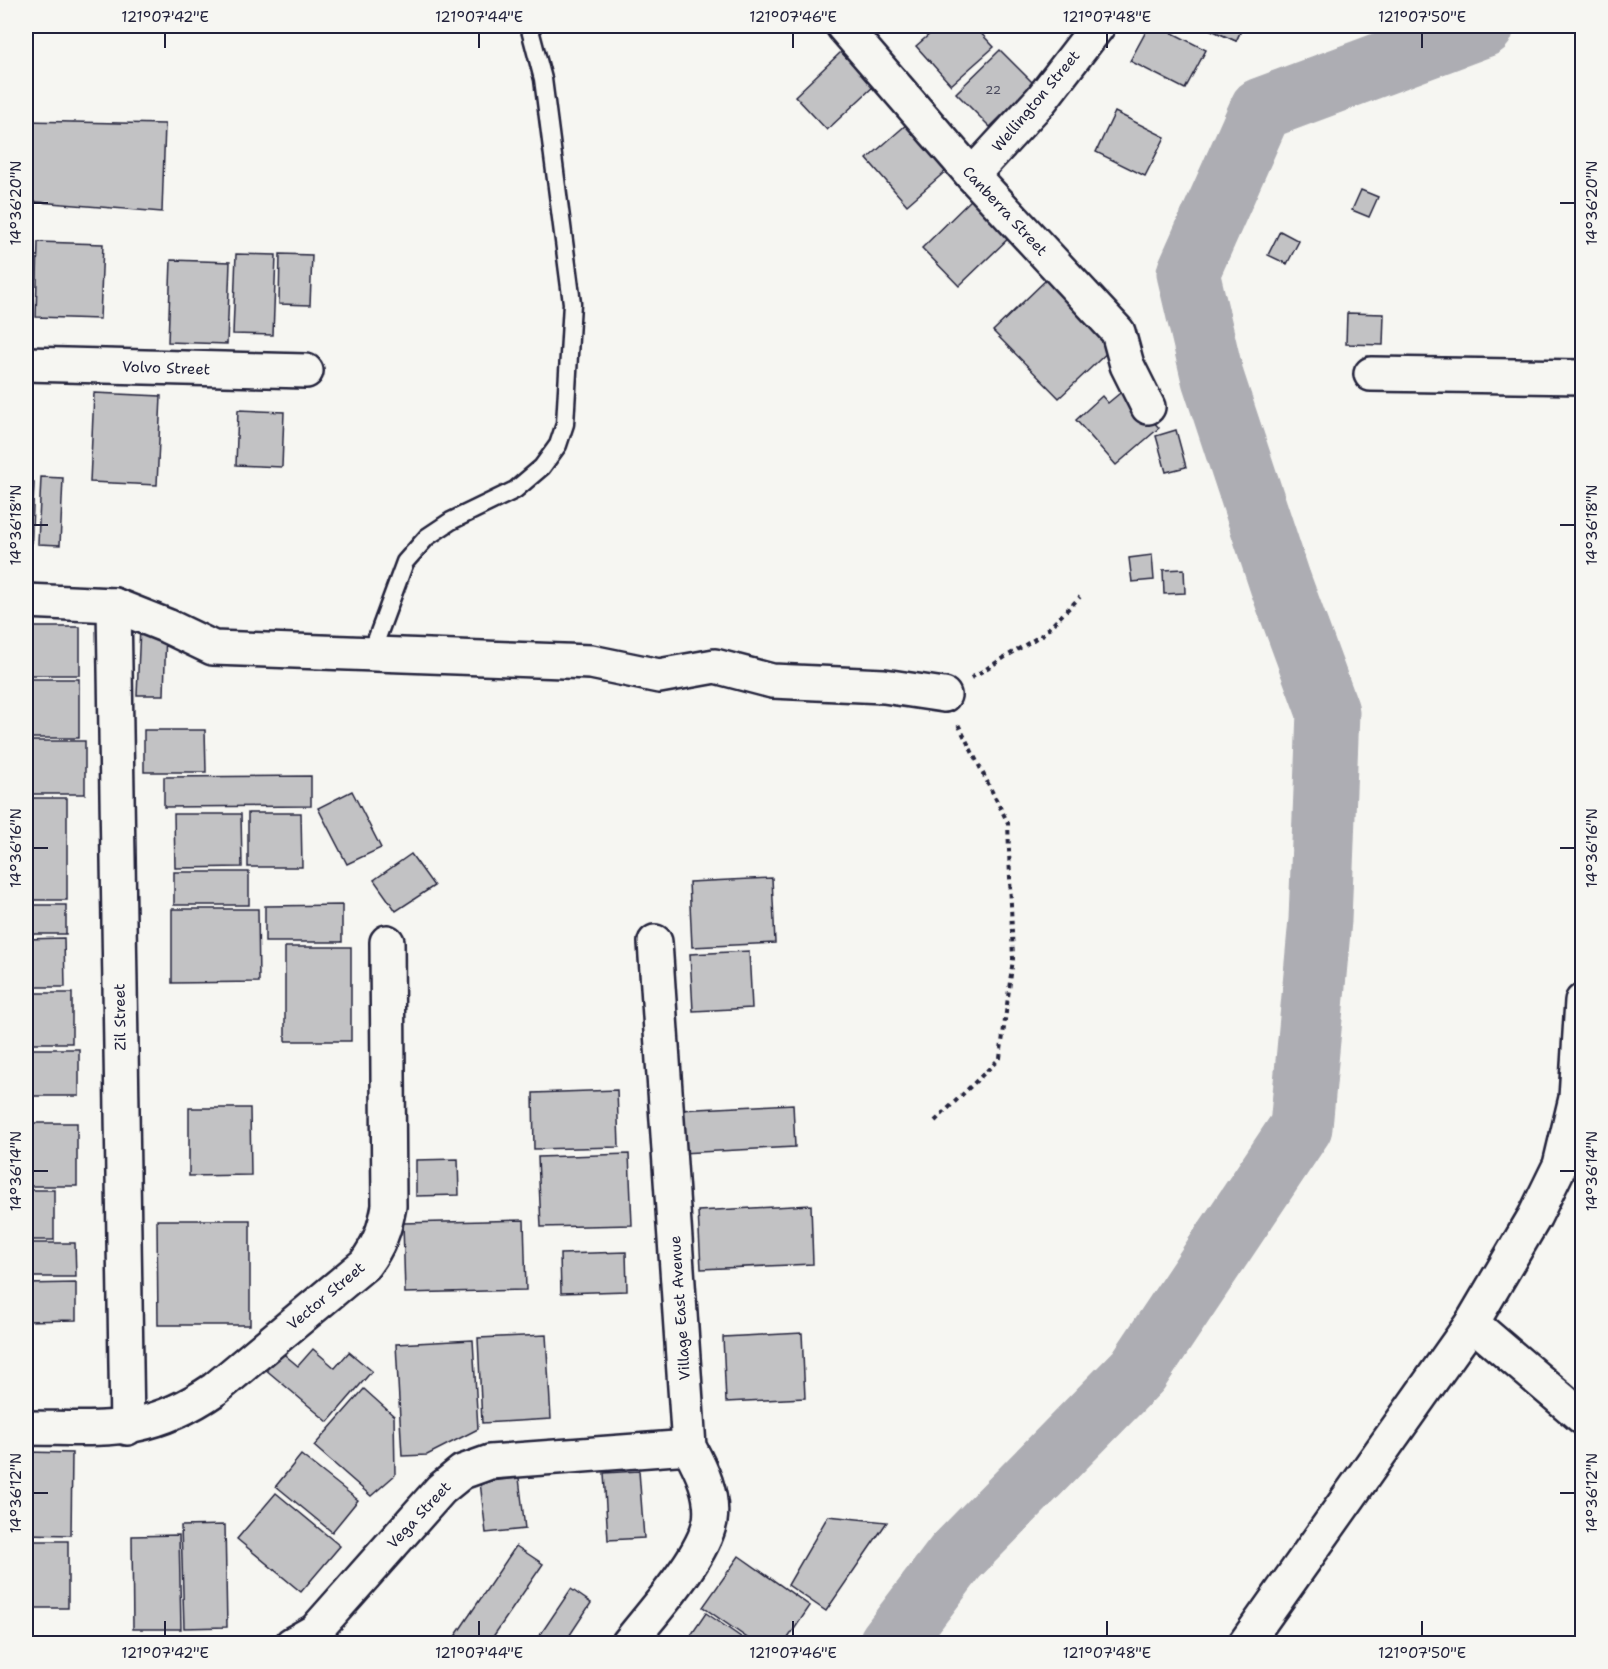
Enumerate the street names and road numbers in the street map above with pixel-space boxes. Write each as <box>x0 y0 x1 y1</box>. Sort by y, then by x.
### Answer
street label: Wellington Street <box>988 46 1084 156</box>
street label: Canberra Street <box>958 162 1052 260</box>
street label: Volvo Street <box>121 356 211 380</box>
street label: Zil Street <box>109 983 131 1051</box>
street label: Village East Avenue <box>665 1235 695 1381</box>
street label: Vector Street <box>283 1258 369 1334</box>
street label: Vega Street <box>383 1477 455 1553</box>

